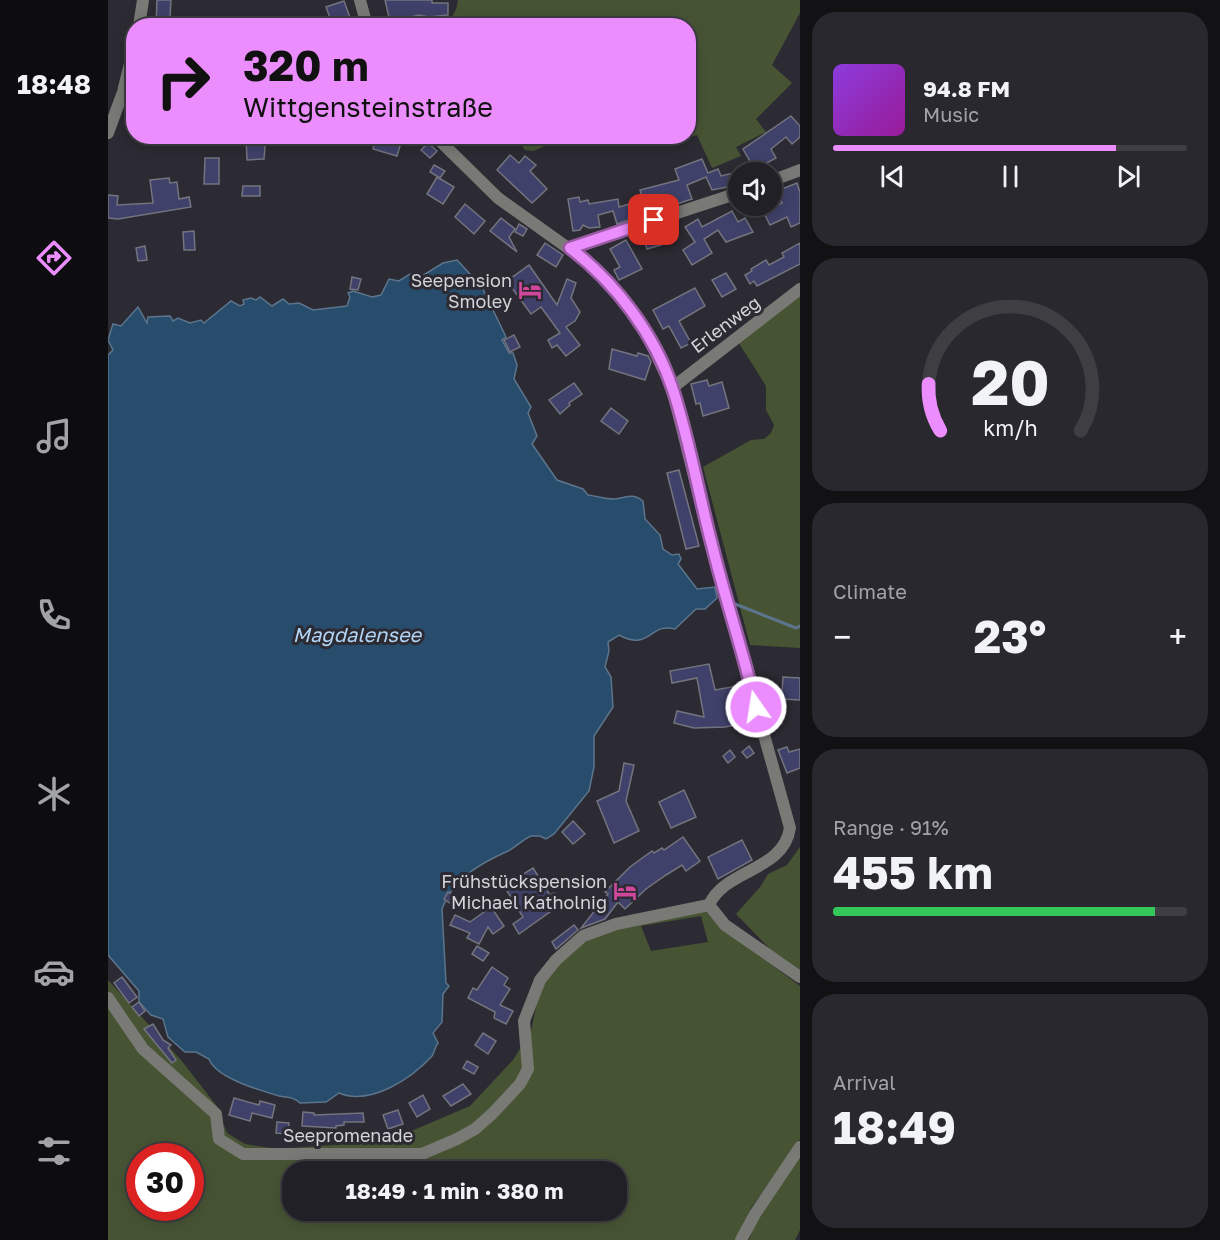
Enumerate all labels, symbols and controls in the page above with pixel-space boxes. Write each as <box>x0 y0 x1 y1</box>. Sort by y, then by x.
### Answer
text: 320 m <box>243 40 369 90</box>
icon: right <box>144 42 222 120</box>
text: 18:48 <box>17 68 91 100</box>
text: 94.8 FM <box>923 75 1010 102</box>
text: Wittgensteinstraße <box>243 91 493 123</box>
text: Music <box>923 102 979 126</box>
icon: previous <box>876 160 909 193</box>
icon: pause <box>994 160 1027 193</box>
icon: next <box>1112 160 1145 193</box>
map controls <box>728 162 782 216</box>
button: sound <box>728 162 782 216</box>
pin <box>628 194 679 245</box>
icon: arrive <box>637 203 670 236</box>
icon: directions <box>33 237 75 279</box>
place label: Seepension Smoley <box>411 269 512 312</box>
hotel icon: Seepension Smoley <box>517 277 543 303</box>
street label: Erlenweg <box>686 291 764 357</box>
text: 20 <box>971 345 1049 420</box>
icon: music <box>33 415 75 457</box>
text: km/h <box>983 416 1037 442</box>
text: Climate <box>833 579 907 603</box>
icon: phone <box>33 594 75 636</box>
text: 23° <box>974 609 1046 663</box>
text: − <box>833 617 851 656</box>
text: + <box>1169 617 1187 656</box>
water label: Magdalensee <box>293 622 423 647</box>
position arrow <box>724 675 788 739</box>
icon: climate <box>33 773 75 815</box>
text: Range · 91% <box>833 815 949 839</box>
text: 455 km <box>833 845 993 899</box>
place label: Frühstückspension Michael Katholnig <box>441 870 607 913</box>
hotel icon: Frühstückspension Michael Katholnig <box>612 878 638 904</box>
icon: car <box>33 951 75 993</box>
text: Arrival <box>833 1070 896 1094</box>
text: 18:49 <box>833 1100 956 1154</box>
street label: Seepromenade <box>283 1124 413 1146</box>
icon: filters <box>33 1130 75 1172</box>
speed limit sign: 30 <box>126 1143 204 1221</box>
text: 18:49 · 1 min · 380 m <box>345 1177 564 1204</box>

